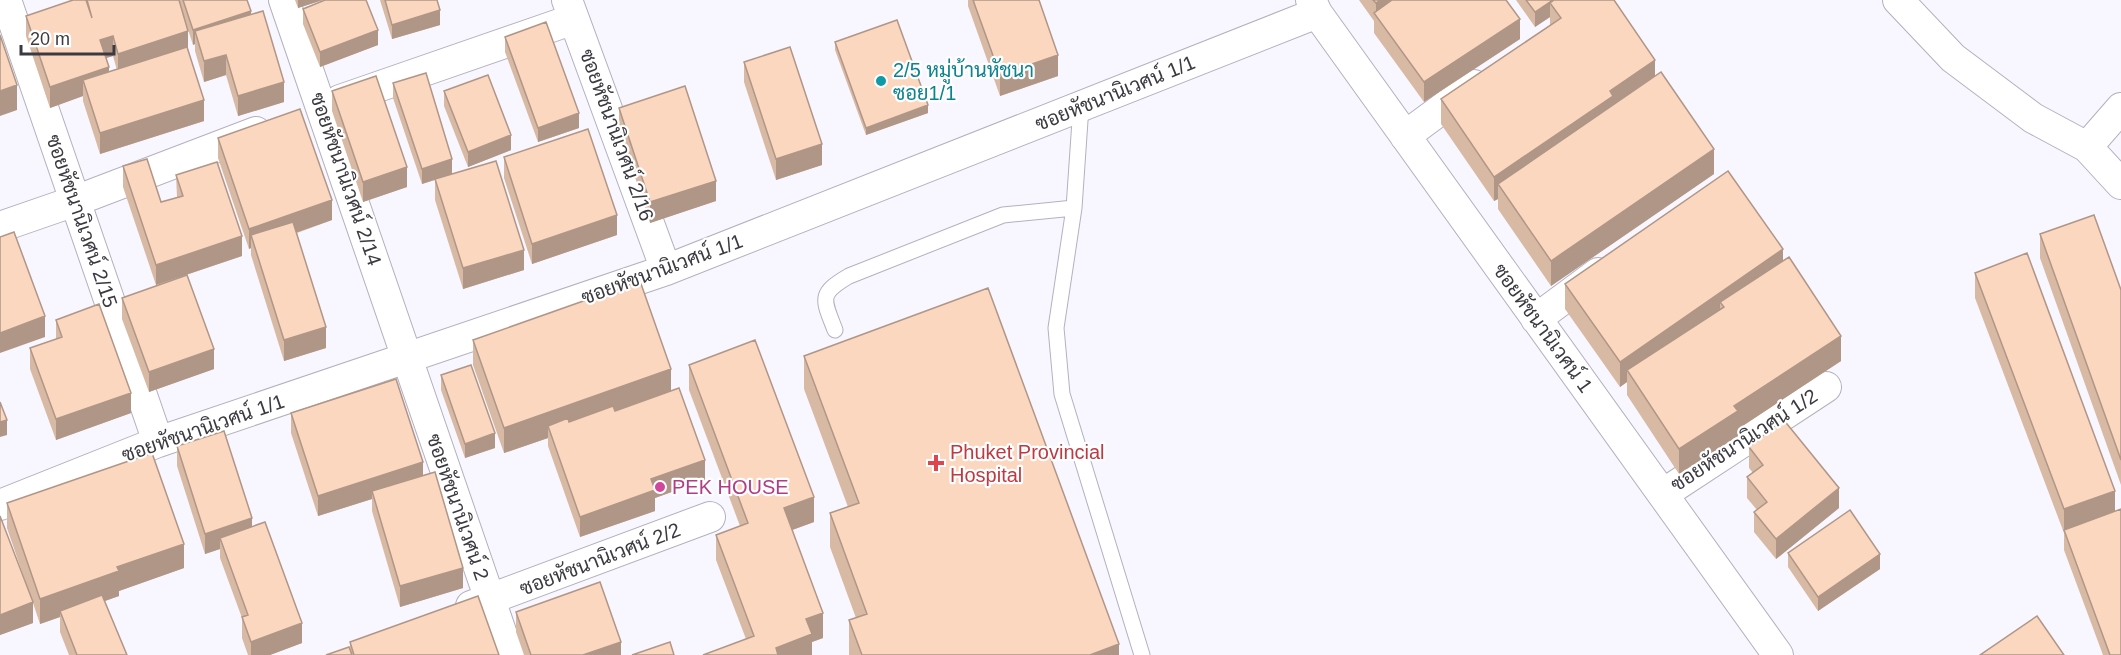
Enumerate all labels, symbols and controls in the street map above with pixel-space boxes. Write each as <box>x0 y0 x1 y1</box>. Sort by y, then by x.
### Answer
scale bar <box>21 18 114 56</box>
text: 20 m <box>30 29 70 49</box>
street label: ซอยหัชนานิเวศน์ 2/16 <box>576 45 661 224</box>
street label: ซอยหัชนานิเวศน์ 1/1 <box>1031 48 1198 135</box>
place label: 2/5 หมู่บ้านหัชนา ซอย1/1 <box>893 58 1034 104</box>
marker: 2/5 หมู่บ้านหัชนา ซอย1/1 <box>874 74 888 88</box>
street label: ซอยหัชนานิเวศน์ 2/14 <box>306 89 389 268</box>
street label: ซอยหัชนานิเวศน์ 2/15 <box>42 131 125 310</box>
street label: ซอยหัชนานิเวศน์ 1/1 <box>577 227 746 308</box>
street label: ซอยหัชนานิเวศน์ 1 <box>1489 258 1599 397</box>
street label: ซอยหัชนานิเวศน์ 1/2 <box>1665 382 1821 496</box>
street label: ซอยหัชนานิเวศน์ 1/1 <box>118 387 287 466</box>
street label: ซอยหัชนานิเวศน์ 2 <box>423 430 496 583</box>
place label: Phuket Provincial Hospital <box>950 441 1105 486</box>
marker: Phuket Provincial Hospital <box>927 454 945 472</box>
place label: PEK HOUSE <box>672 476 789 498</box>
marker: PEK HOUSE <box>653 480 667 494</box>
street label: ซอยหัชนานิเวศน์ 2/2 <box>516 515 683 600</box>

